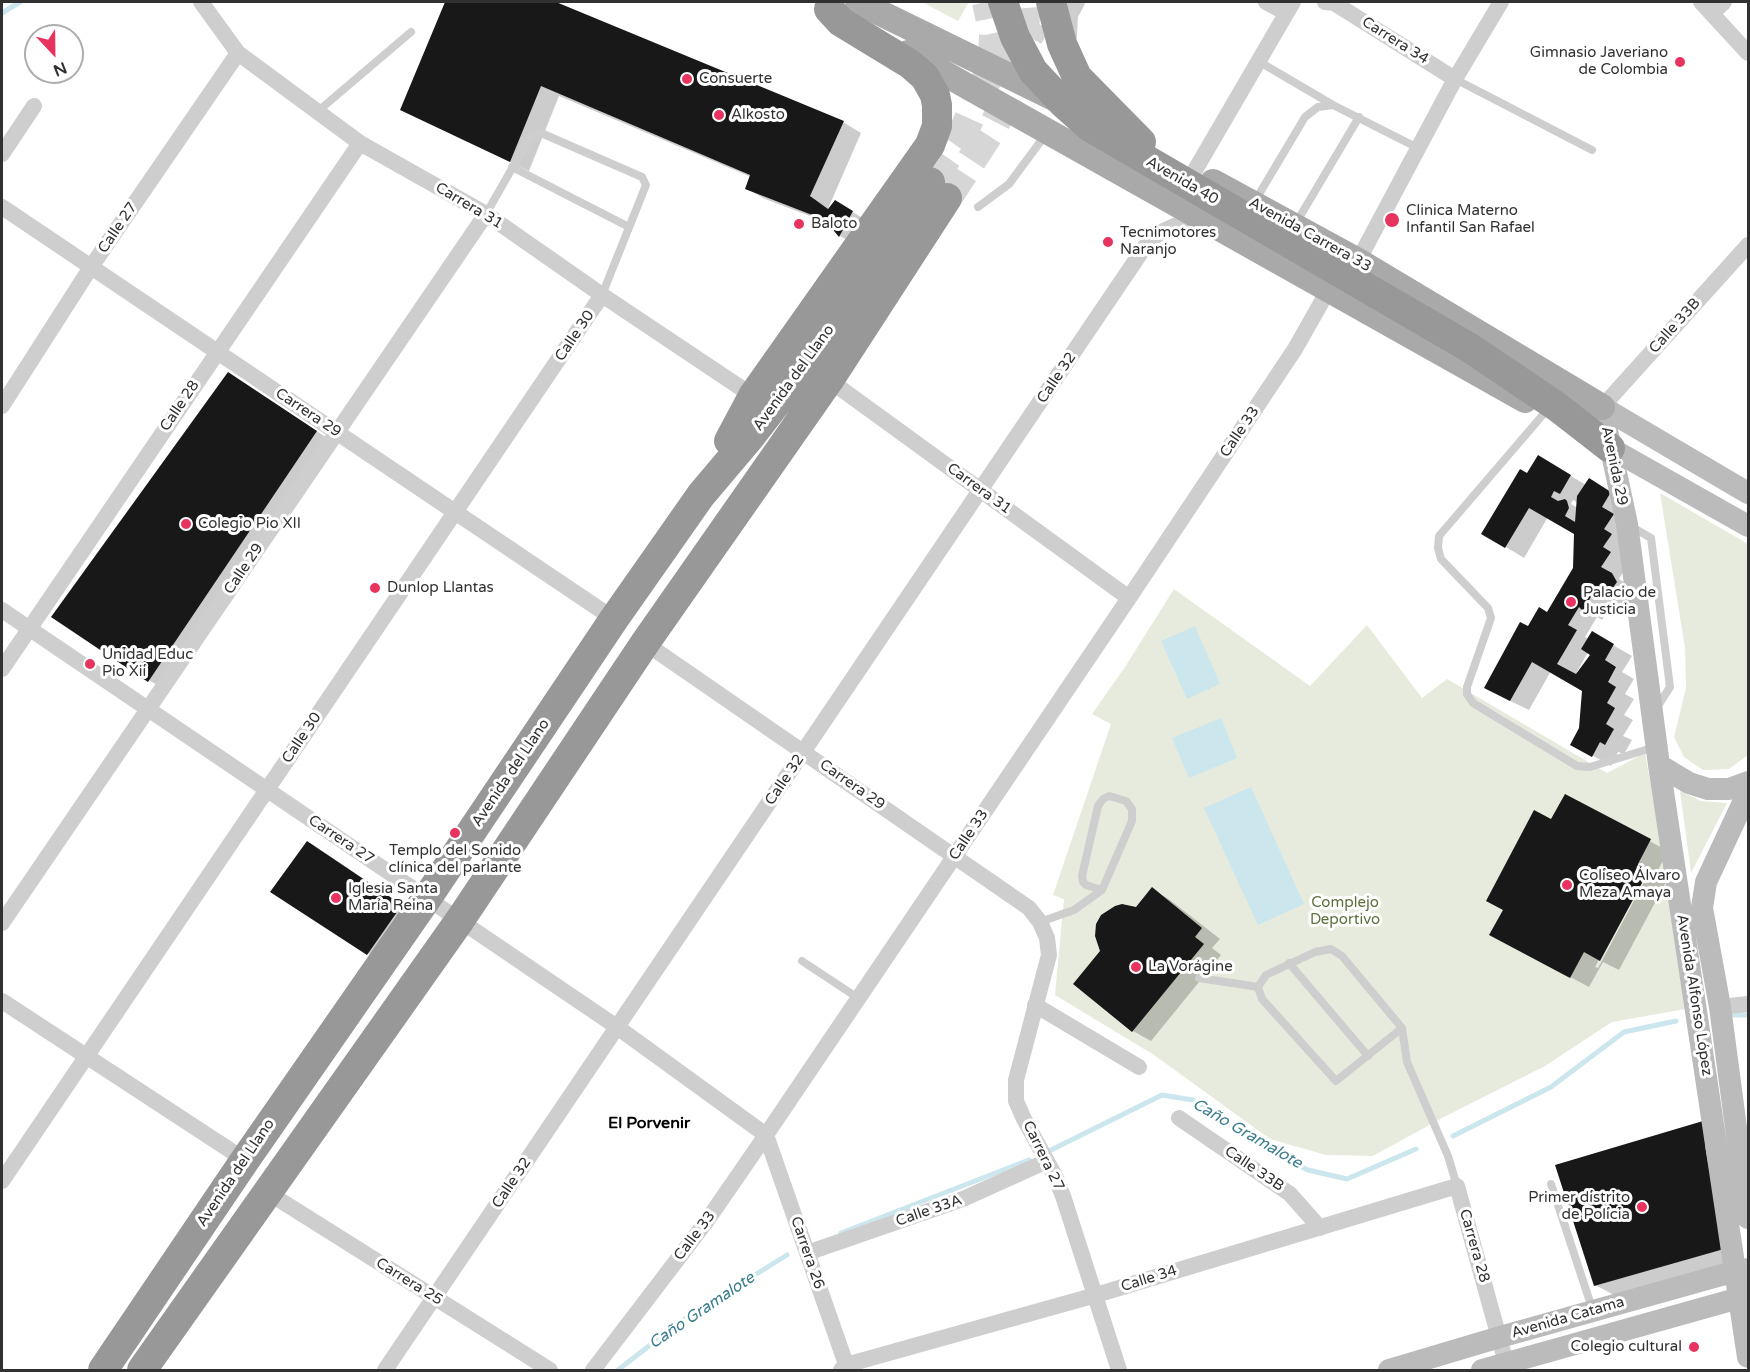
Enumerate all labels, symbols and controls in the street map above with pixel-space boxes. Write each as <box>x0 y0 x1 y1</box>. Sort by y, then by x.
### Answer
street label: Carrera 34 <box>1358 13 1432 69</box>
north arrow <box>24 24 84 84</box>
place label: Gimnasio Javeriano de Colombia <box>1530 44 1668 79</box>
marker: Gimnasio Javeriano de Colombia <box>1673 55 1687 69</box>
text: N <box>50 57 70 81</box>
place label: Consuerte <box>699 70 772 88</box>
marker: Consuerte <box>680 72 694 86</box>
place label: Alkosto <box>731 106 785 124</box>
marker: Alkosto <box>712 108 726 122</box>
street label: Avenida 40 <box>1143 153 1221 209</box>
street label: Carrera 31 <box>432 179 506 233</box>
street label: Avenida Carrera 33 <box>1246 194 1374 276</box>
street label: Calle 27 <box>94 199 142 257</box>
place label: Clinica Materno Infantil San Rafael <box>1406 202 1535 237</box>
marker: Clinica Materno Infantil San Rafael <box>1383 211 1401 229</box>
place label: Baloto <box>811 215 857 233</box>
marker: Baloto <box>792 217 806 231</box>
place label: Tecnimotores Naranjo <box>1120 224 1216 259</box>
marker: Tecnimotores Naranjo <box>1101 235 1115 249</box>
street label: Calle 33B <box>1646 295 1704 357</box>
street label: Calle 30 <box>551 307 599 365</box>
street label: Avenida del Llano <box>750 322 838 434</box>
street label: Calle 32 <box>1033 349 1081 407</box>
street label: Calle 28 <box>156 377 204 435</box>
street label: Carrera 29 <box>272 384 344 442</box>
street label: Calle 33 <box>1216 403 1264 461</box>
street label: Avenida 29 <box>1597 425 1631 507</box>
street label: Carrera 31 <box>943 460 1015 518</box>
place label: Colegio Pio XII <box>198 515 301 533</box>
marker: Colegio Pio XII <box>179 517 193 531</box>
street label: Calle 29 <box>220 540 268 598</box>
place label: Dunlop Llantas <box>387 579 494 597</box>
marker: Dunlop Llantas <box>368 581 382 595</box>
place label: Palacio de Justicia <box>1583 584 1656 619</box>
marker: Palacio de Justicia <box>1564 595 1578 609</box>
place label: Unidad Educ Pio Xii <box>102 646 193 681</box>
marker: Unidad Educ Pio Xii <box>83 657 97 671</box>
street label: Calle 30 <box>278 709 326 767</box>
street label: Avenida del Llano <box>468 716 554 830</box>
street label: Calle 32 <box>761 751 809 809</box>
street label: Carrera 29 <box>816 756 888 814</box>
street label: Calle 33 <box>945 806 993 864</box>
street label: Carrera 27 <box>305 811 377 869</box>
marker: Templo del Sonido clínica del parlante <box>448 826 462 840</box>
place label: Templo del Sonido clínica del parlante <box>388 842 522 877</box>
place label: Coliseo Álvaro Meza Amaya <box>1579 867 1680 902</box>
marker: Coliseo Álvaro Meza Amaya <box>1560 878 1574 892</box>
place label: Iglesia Santa María Reina <box>348 880 438 915</box>
marker: Iglesia Santa María Reina <box>329 891 343 905</box>
park label: Complejo Deportivo <box>1310 894 1380 929</box>
street label: Avenida Alfonso López <box>1672 913 1716 1077</box>
place label: La Vorágine <box>1148 958 1233 976</box>
marker: La Vorágine <box>1129 960 1143 974</box>
water label: Caño Gramalote <box>1189 1095 1305 1173</box>
district label: El Porvenir <box>608 1114 690 1134</box>
street label: Avenida del Llano <box>193 1116 279 1230</box>
street label: Carrera 27 <box>1018 1118 1068 1194</box>
street label: Calle 33B <box>1221 1143 1287 1195</box>
street label: Calle 32 <box>488 1154 536 1212</box>
place label: Primer distrito de Policia <box>1528 1189 1630 1224</box>
street label: Calle 33A <box>894 1191 964 1231</box>
marker: Primer distrito de Policia <box>1635 1200 1649 1214</box>
street label: Carrera 28 <box>1455 1207 1493 1285</box>
street label: Calle 33 <box>670 1208 720 1264</box>
street label: Carrera 26 <box>786 1214 828 1292</box>
street label: Carrera 25 <box>372 1254 446 1310</box>
street label: Calle 34 <box>1119 1262 1179 1296</box>
water label: Caño Gramalote <box>645 1269 759 1353</box>
street label: Avenida Catama <box>1509 1293 1627 1343</box>
place label: Colegio cultural <box>1571 1338 1682 1356</box>
marker: Colegio cultural <box>1687 1340 1701 1354</box>

